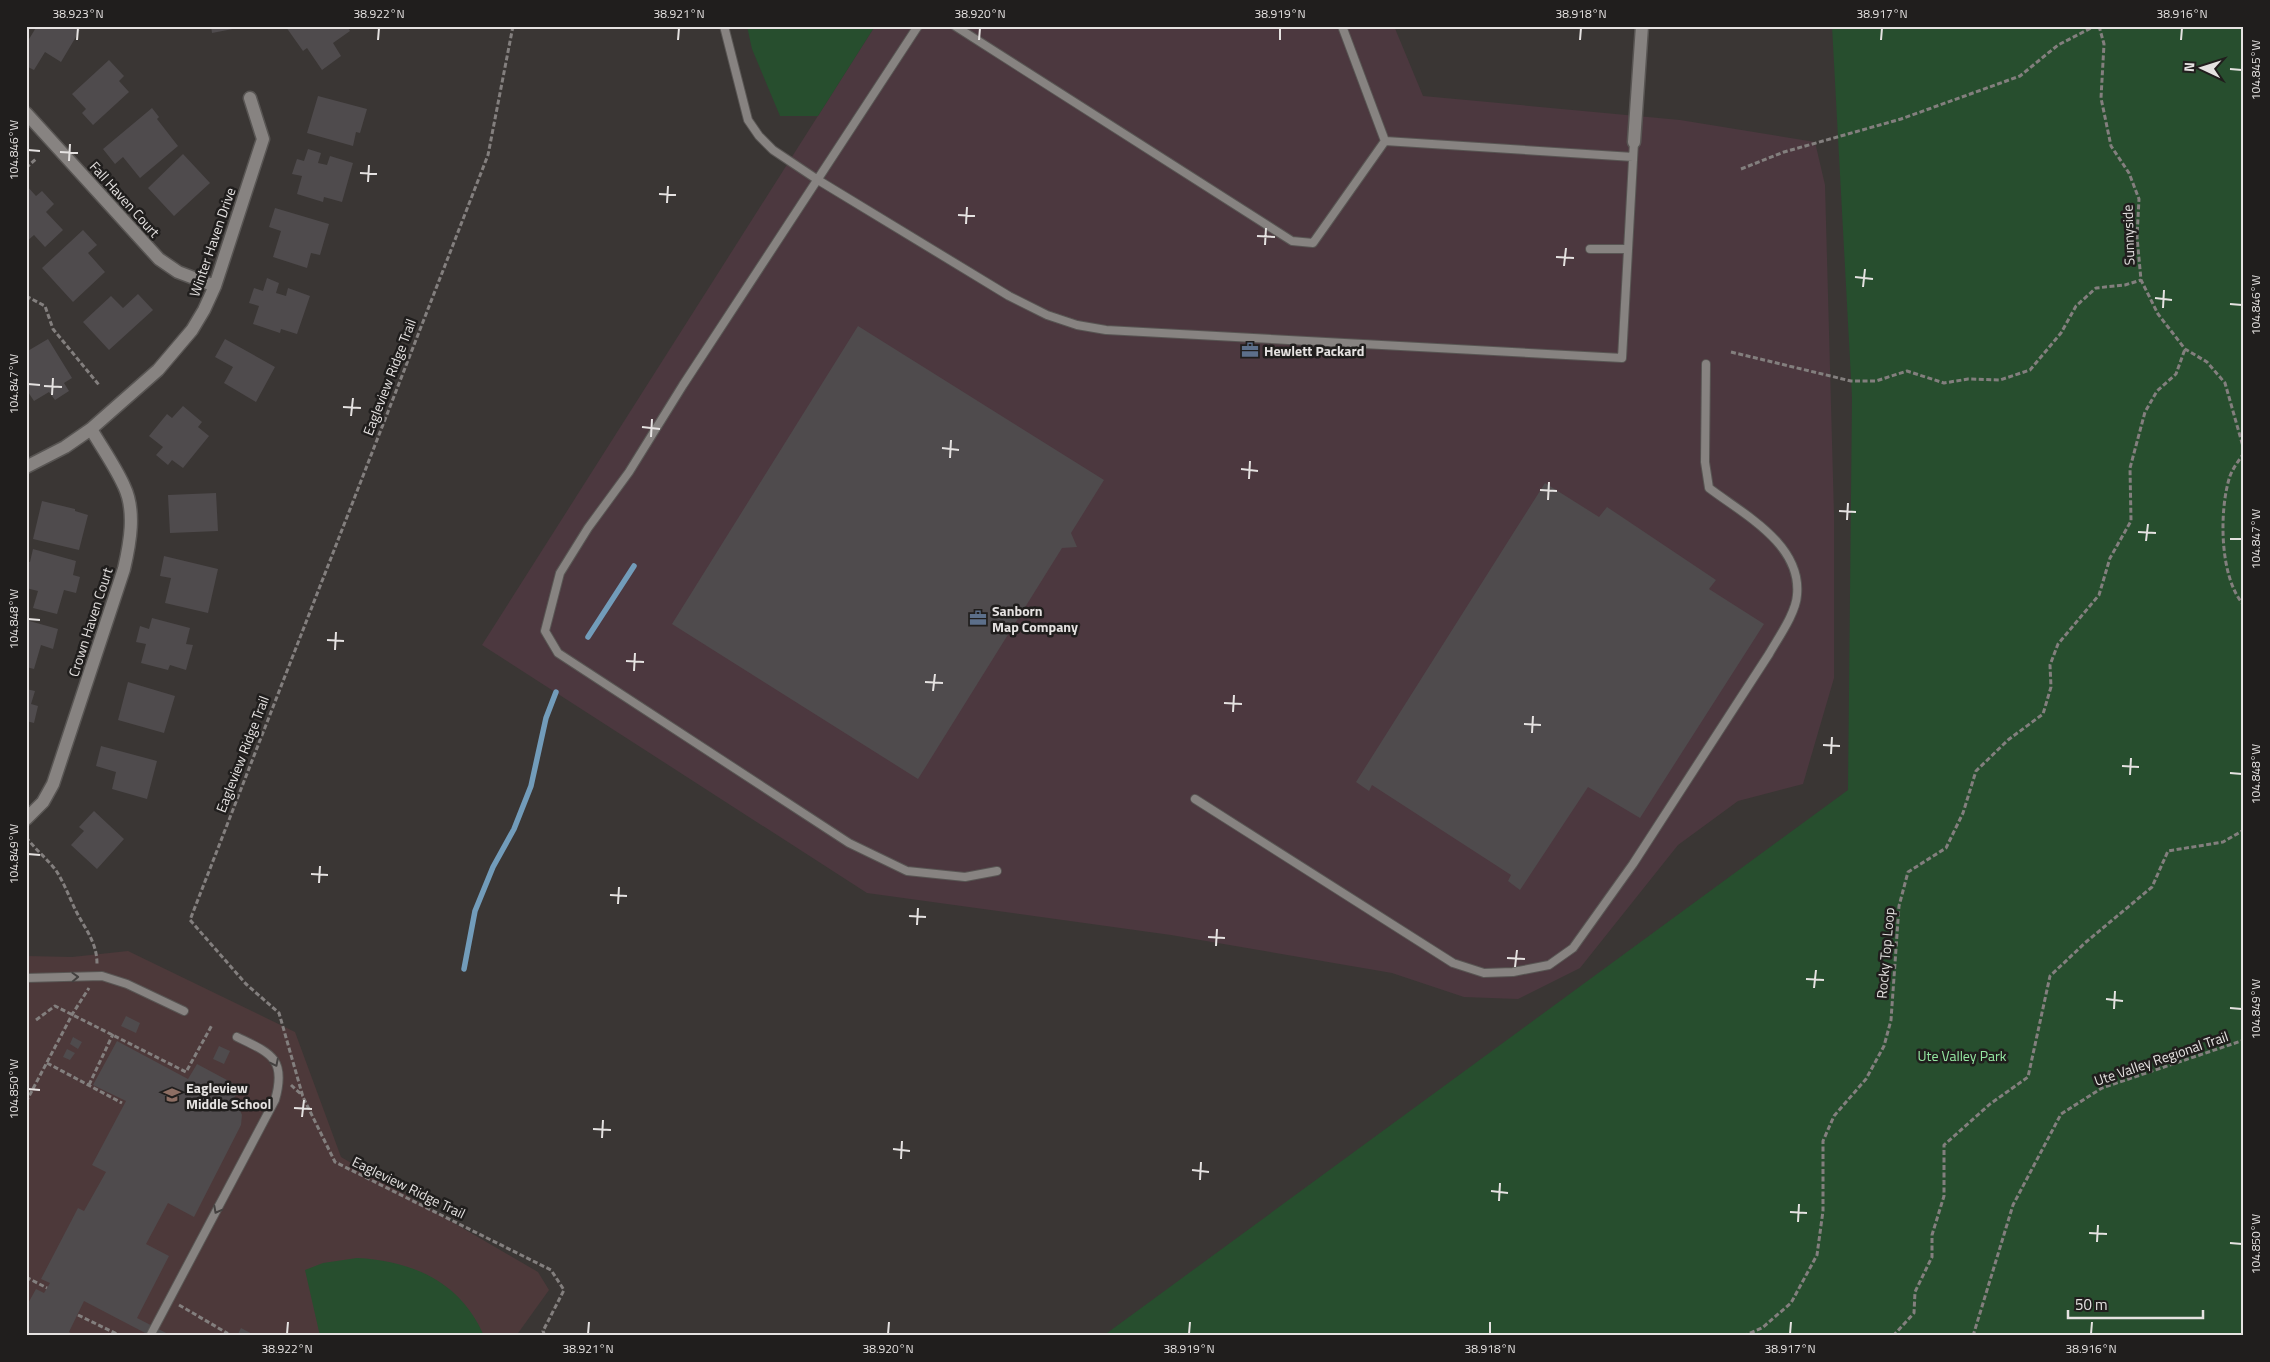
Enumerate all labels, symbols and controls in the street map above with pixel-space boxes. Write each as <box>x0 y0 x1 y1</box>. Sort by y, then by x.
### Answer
text: 38.923°N <box>52 4 104 23</box>
text: 38.922°N <box>353 4 405 23</box>
text: 38.921°N <box>653 4 705 23</box>
text: 38.920°N <box>954 4 1006 23</box>
text: 38.919°N <box>1254 4 1306 23</box>
text: 38.918°N <box>1555 4 1607 23</box>
text: 38.917°N <box>1856 4 1908 23</box>
text: 38.916°N <box>2156 4 2208 23</box>
text: 104.845°W <box>2246 40 2265 100</box>
north arrow <box>2178 42 2228 92</box>
text: N <box>2178 61 2199 73</box>
text: 104.846°W <box>4 120 23 180</box>
street label: Fall Haven Court <box>85 156 165 242</box>
street label: Winter Haven Drive <box>183 185 241 299</box>
street label: Sunnyside <box>2116 204 2140 266</box>
text: 104.846°W <box>2246 275 2265 335</box>
street label: Eagleview Ridge Trail <box>357 316 421 438</box>
office icon: Hewlett Packard <box>1240 340 1260 360</box>
place label: Hewlett Packard <box>1264 340 1364 361</box>
text: 104.847°W <box>4 354 23 414</box>
text: 104.847°W <box>2246 509 2265 569</box>
street label: Crown Haven Court <box>62 565 118 679</box>
text: 104.848°W <box>4 589 23 649</box>
place label: Sanborn Map Company <box>992 600 1078 637</box>
office icon: Sanborn Map Company <box>968 608 988 628</box>
street label: Eagleview Ridge Trail <box>210 693 274 815</box>
text: 104.848°W <box>2246 744 2265 804</box>
text: 104.849°W <box>4 824 23 884</box>
street label: Rocky Top Loop <box>1871 907 1899 999</box>
one-way arrow <box>72 972 79 982</box>
text: 104.849°W <box>2246 979 2265 1039</box>
street label: Ute Valley Regional Trail <box>2091 1025 2231 1091</box>
park label: Ute Valley Park <box>1918 1045 2007 1066</box>
one-way arrow <box>269 1058 279 1067</box>
text: 104.850°W <box>4 1059 23 1119</box>
place label: Eagleview Middle School <box>186 1077 271 1114</box>
school or university icon: Eagleview Middle School <box>162 1085 182 1105</box>
street label: Eagleview Ridge Trail <box>349 1151 469 1223</box>
one-way arrow <box>213 1204 223 1213</box>
text: 104.850°W <box>2246 1214 2265 1274</box>
scale bar <box>2068 1287 2202 1319</box>
text: 50 m <box>2075 1293 2108 1316</box>
text: 38.922°N <box>261 1339 313 1358</box>
text: 38.921°N <box>562 1339 614 1358</box>
text: 38.920°N <box>862 1339 914 1358</box>
text: 38.919°N <box>1163 1339 1215 1358</box>
text: 38.918°N <box>1464 1339 1516 1358</box>
text: 38.917°N <box>1764 1339 1816 1358</box>
text: 38.916°N <box>2065 1339 2117 1358</box>

